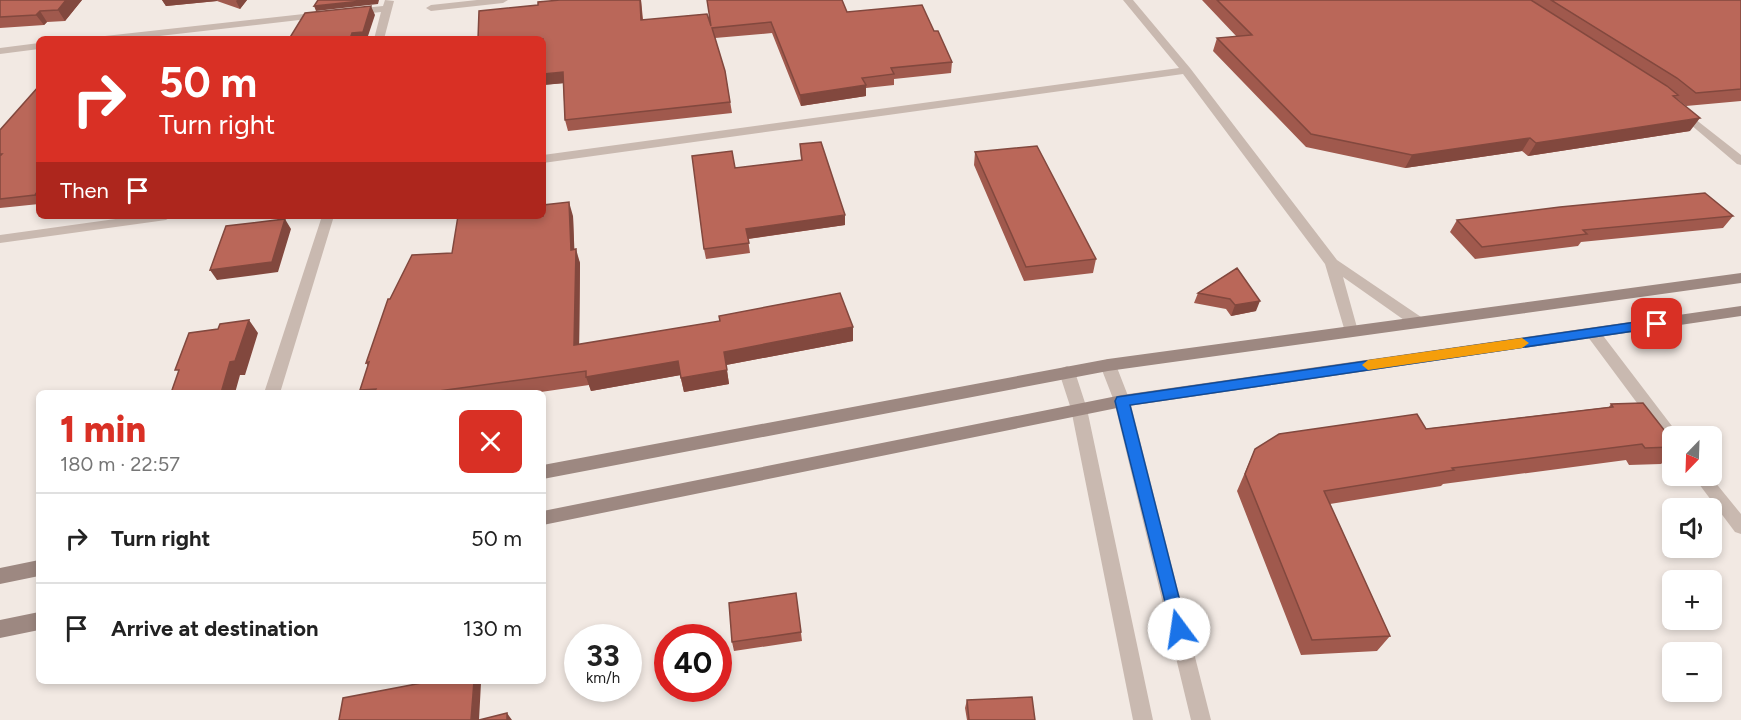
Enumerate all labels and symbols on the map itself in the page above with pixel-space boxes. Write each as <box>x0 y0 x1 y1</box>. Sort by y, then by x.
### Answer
pin <box>1631 298 1682 349</box>
north arrow <box>1662 426 1722 486</box>
position arrow <box>1147 597 1211 661</box>
speed limit sign: 40 <box>654 624 732 702</box>

